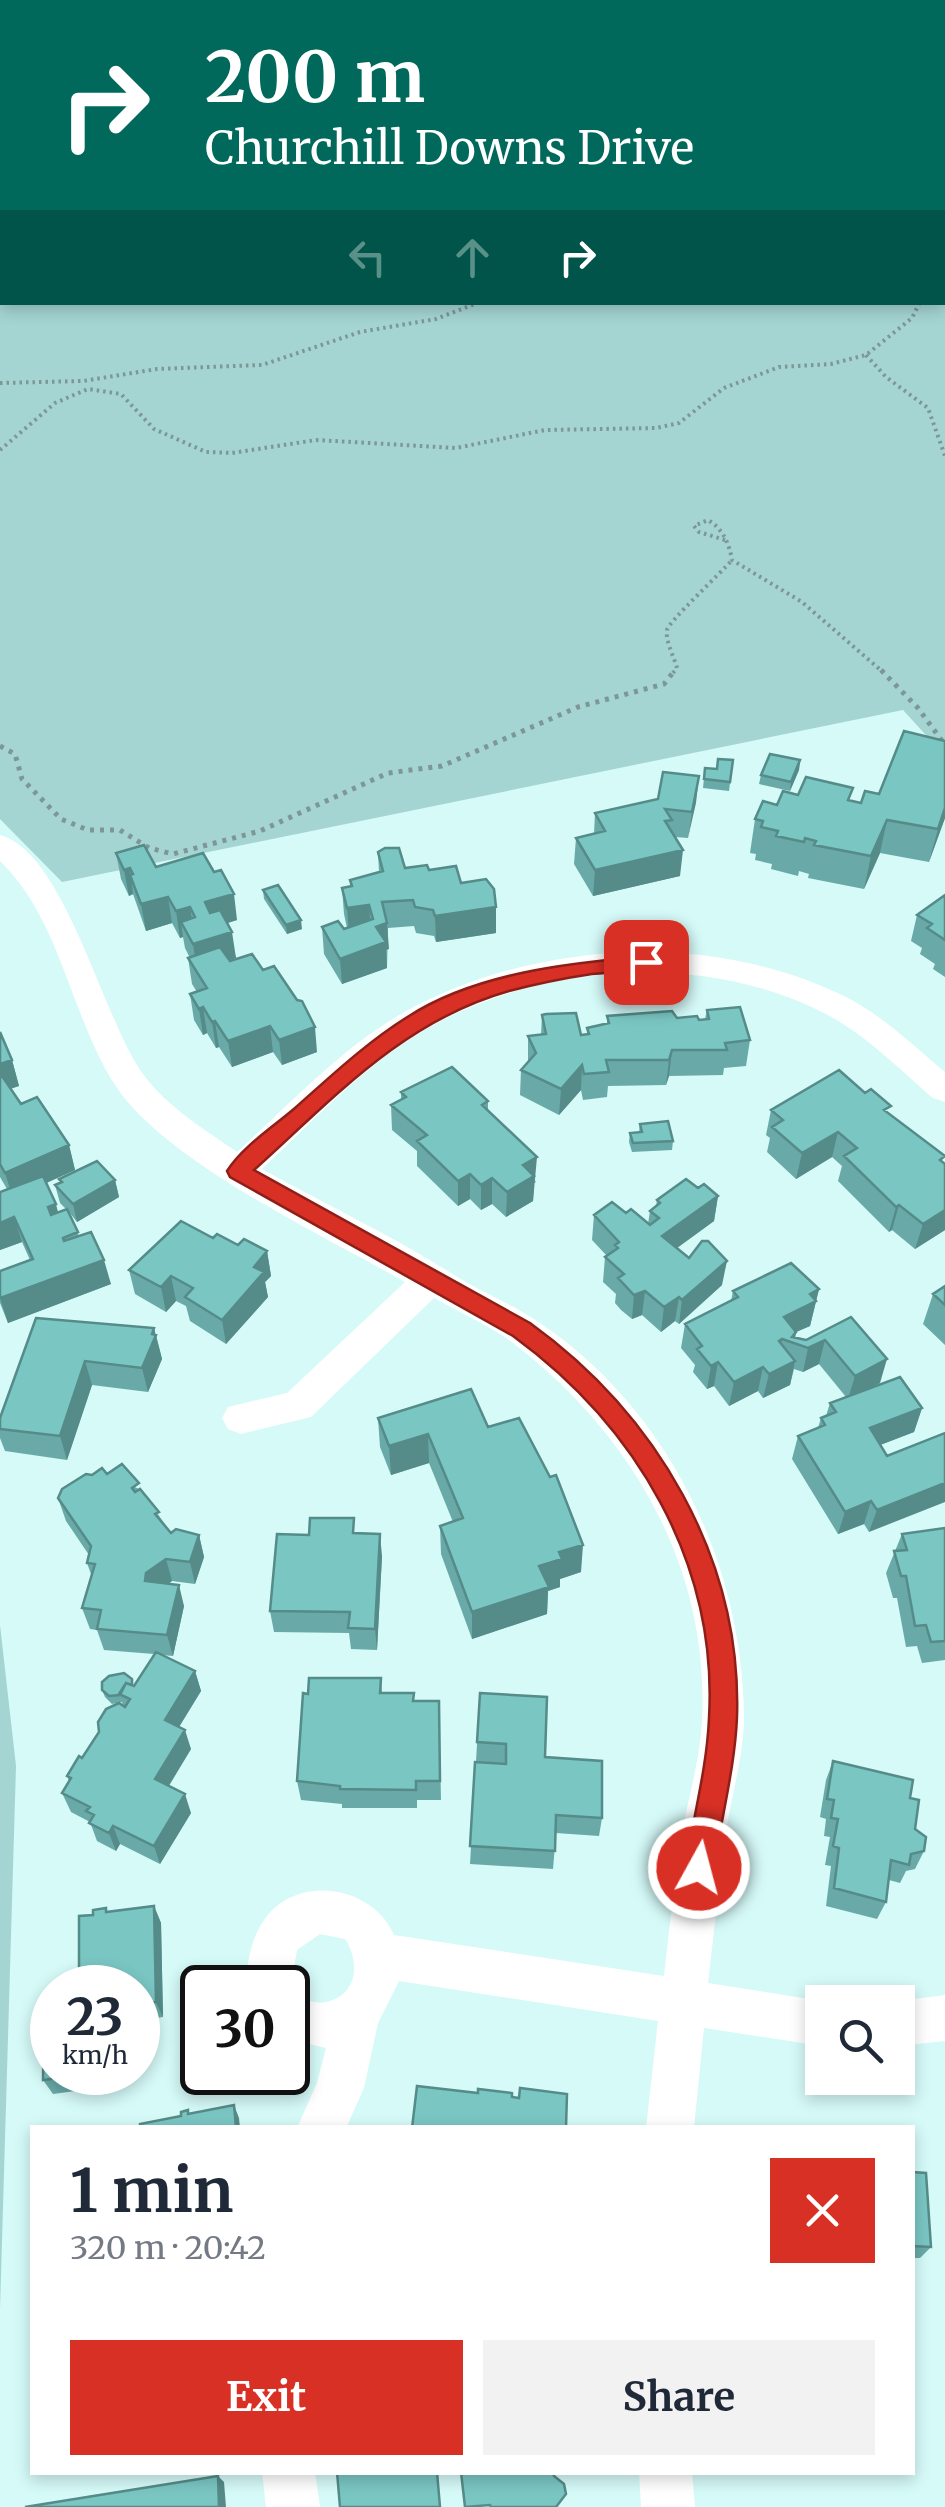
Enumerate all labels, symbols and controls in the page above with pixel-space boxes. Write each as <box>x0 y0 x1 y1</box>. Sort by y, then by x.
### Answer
text: 200 m <box>205 33 425 121</box>
icon: right <box>40 40 170 170</box>
text: Churchill Downs Drive <box>205 120 694 176</box>
icon: left <box>340 230 395 285</box>
icon: ahead <box>445 230 500 285</box>
icon: right <box>550 230 605 285</box>
pin <box>604 920 689 1005</box>
icon: arrive <box>619 935 674 990</box>
position arrow <box>647 1816 751 1920</box>
speed limit sign: 30 <box>180 1965 310 2095</box>
map controls <box>805 1985 915 2095</box>
button: search <box>805 1985 915 2095</box>
text: 23 <box>67 1986 123 2049</box>
text: km/h <box>62 2039 128 2071</box>
text: 1 min <box>70 2153 233 2228</box>
button: close <box>770 2158 875 2263</box>
text: 320 m · 20:42 <box>70 2228 266 2268</box>
button: Exit <box>70 2340 463 2455</box>
button: Share <box>483 2340 875 2455</box>

